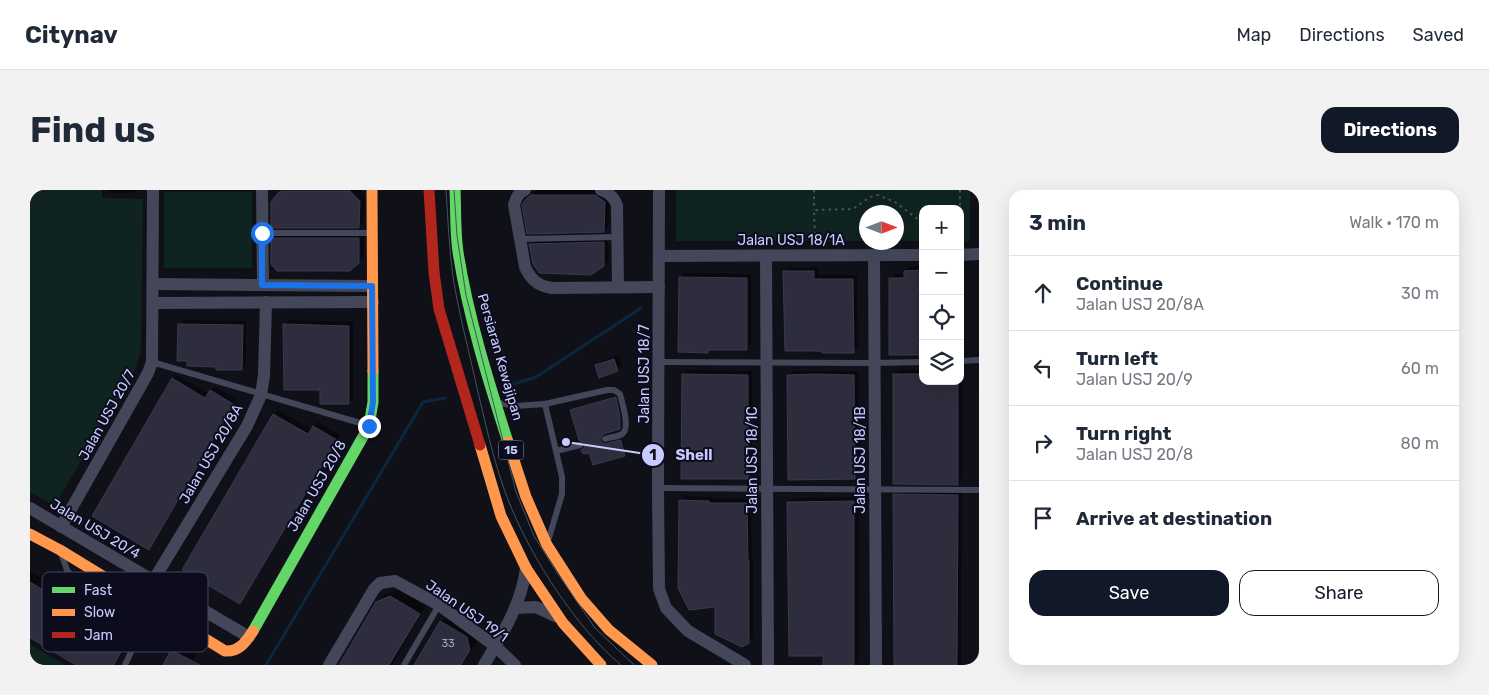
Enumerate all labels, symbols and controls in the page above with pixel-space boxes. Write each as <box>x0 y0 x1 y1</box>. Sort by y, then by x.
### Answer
text: Citynav <box>25 21 118 49</box>
text: Map <box>1236 24 1271 46</box>
text: Directions <box>1299 24 1385 46</box>
text: Saved <box>1413 24 1464 46</box>
button: Directions <box>1321 107 1459 153</box>
text: Find us <box>30 109 155 151</box>
north arrow <box>859 205 904 250</box>
map controls <box>919 205 964 385</box>
button: + <box>919 205 964 250</box>
text: 3 min <box>1029 210 1086 235</box>
text: Walk · 170 m <box>1349 213 1439 232</box>
route start <box>251 222 274 245</box>
street label: Jalan USJ 18/1A <box>737 232 845 249</box>
button: − <box>919 250 964 295</box>
text: Continue <box>1076 272 1163 295</box>
icon: ahead <box>1029 279 1057 307</box>
text: 30 m <box>1401 284 1439 303</box>
street label: Persiaran Kewajipan <box>474 292 526 422</box>
button: locate <box>919 295 964 340</box>
text: Jalan USJ 20/8A <box>1076 295 1204 314</box>
street label: Jalan USJ 18/7 <box>636 324 653 424</box>
button: layers <box>919 340 964 385</box>
text: Turn left <box>1076 347 1158 370</box>
icon: left <box>1029 354 1057 382</box>
text: 60 m <box>1401 359 1439 378</box>
street label: Jalan USJ 20/7 <box>75 367 139 463</box>
text: Jalan USJ 20/9 <box>1076 370 1193 389</box>
street label: Jalan USJ 20/8A <box>176 401 247 507</box>
street label: Jalan USJ 18/1C <box>744 406 761 514</box>
street label: Jalan USJ 18/1B <box>852 406 869 514</box>
route end <box>358 415 381 438</box>
text: Turn right <box>1076 422 1171 445</box>
icon: right <box>1029 429 1057 457</box>
text: 80 m <box>1401 434 1439 453</box>
street label: Jalan USJ 20/8 <box>284 437 350 535</box>
road number: 15 <box>498 440 524 460</box>
callout: Shell <box>641 440 723 470</box>
text: Jalan USJ 20/8 <box>1076 445 1193 464</box>
text: 1 <box>649 446 657 464</box>
text: Shell <box>675 446 713 464</box>
street label: Jalan USJ 20/4 <box>47 495 143 563</box>
icon: arrive <box>1029 504 1057 532</box>
text: Arrive at destination <box>1076 507 1272 530</box>
button: Save <box>1029 570 1229 616</box>
button: Share <box>1239 570 1439 616</box>
legend <box>42 572 208 652</box>
street label: Jalan USJ 19/1 <box>423 576 511 646</box>
text: Fast <box>84 582 113 599</box>
text: Slow <box>84 604 115 621</box>
text: Jam <box>84 627 113 644</box>
house number: 33 <box>441 637 455 650</box>

